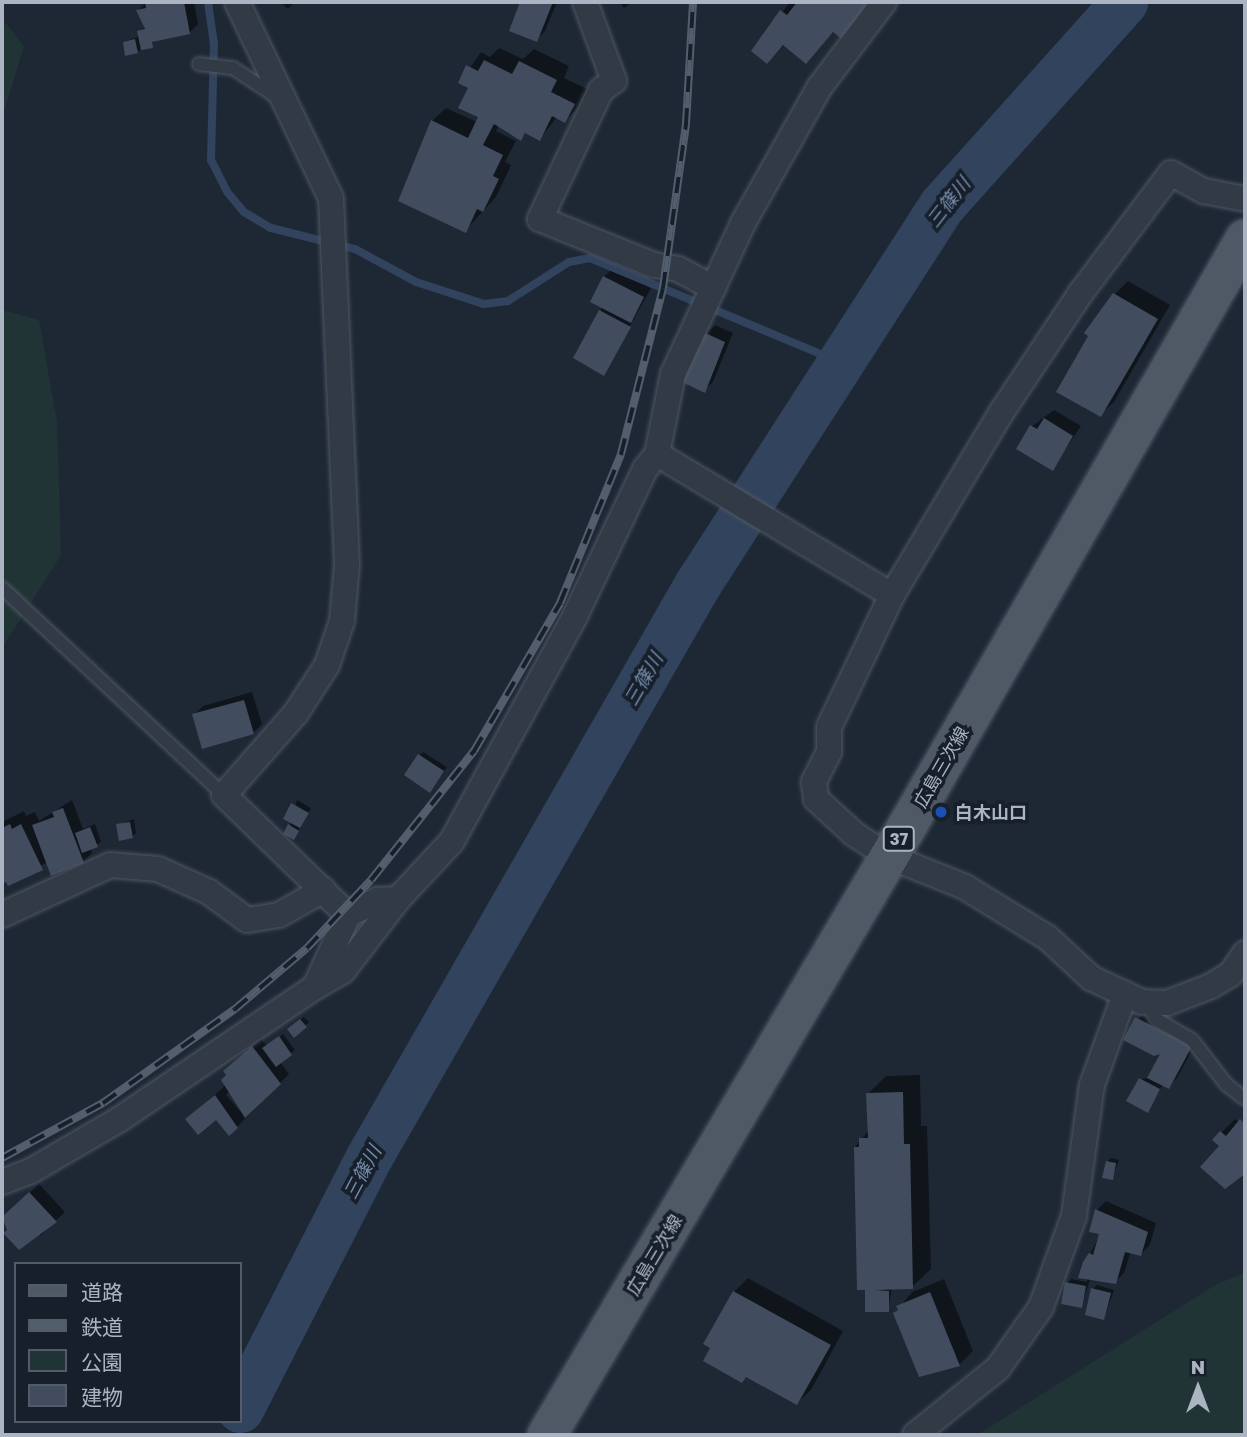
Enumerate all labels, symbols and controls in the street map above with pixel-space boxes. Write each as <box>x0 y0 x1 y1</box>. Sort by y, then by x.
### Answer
water label: 三篠川 <box>921 173 975 231</box>
water label: 三篠川 <box>619 649 667 709</box>
street label: 広島三次線 <box>909 723 973 811</box>
place label: 白木山口 <box>955 801 1027 823</box>
marker: 白木山口 <box>933 804 949 820</box>
road number: 37 <box>881 826 916 852</box>
water label: 三篠川 <box>339 1141 385 1203</box>
street label: 広島三次線 <box>622 1211 686 1299</box>
legend <box>14 1262 242 1423</box>
text: 道路 <box>81 1279 123 1305</box>
text: 鉄道 <box>81 1314 123 1340</box>
text: 公園 <box>81 1349 123 1375</box>
north arrow <box>1163 1353 1233 1423</box>
text: N <box>1191 1355 1205 1378</box>
text: 建物 <box>81 1384 123 1410</box>

